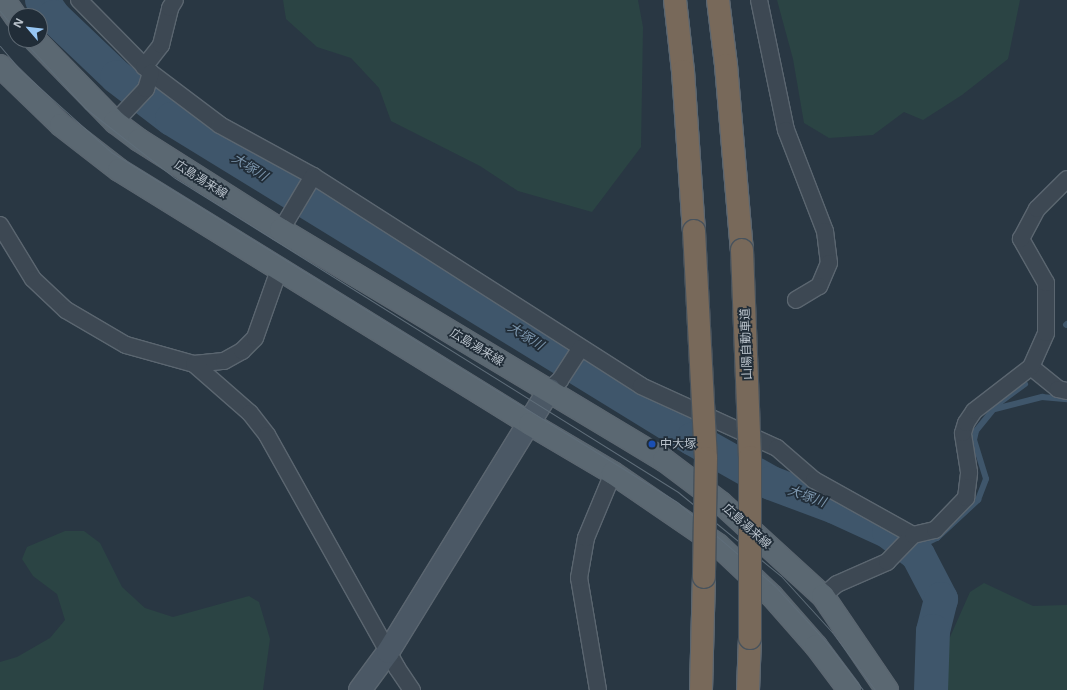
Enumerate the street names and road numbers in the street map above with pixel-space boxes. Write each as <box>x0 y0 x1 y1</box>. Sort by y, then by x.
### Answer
street label: 広島湯来線 <box>172 157 230 201</box>
street label: 山陽自動車道 <box>738 308 754 380</box>
street label: 広島湯来線 <box>448 325 506 369</box>
street label: 広島湯来線 <box>720 501 774 551</box>

